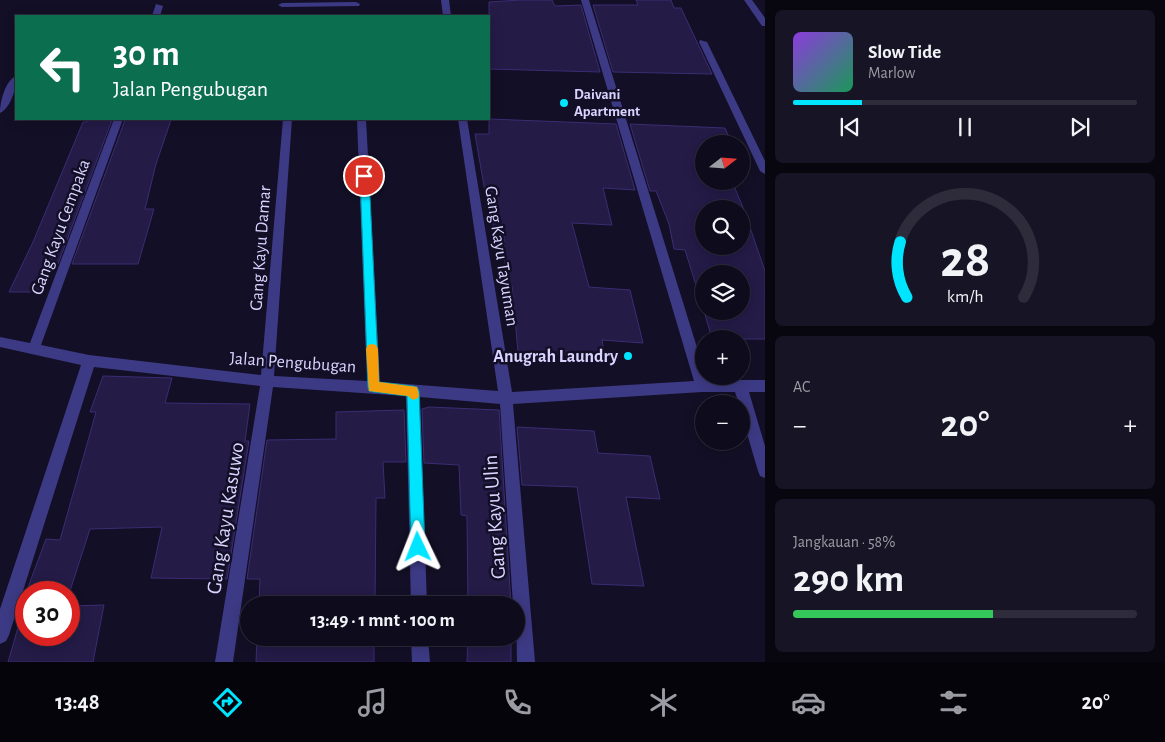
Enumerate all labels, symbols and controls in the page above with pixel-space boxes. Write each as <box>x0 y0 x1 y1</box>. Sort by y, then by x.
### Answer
icon: left <box>30 35 95 100</box>
text: 30 m <box>113 37 180 72</box>
text: Slow Tide <box>868 43 941 62</box>
text: Marlow <box>868 65 915 81</box>
text: Jalan Pengubugan <box>113 78 268 100</box>
place label: Daivani Apartment <box>574 87 640 119</box>
marker: Daivani Apartment <box>558 97 570 109</box>
icon: previous <box>836 113 864 141</box>
icon: pause <box>951 113 979 141</box>
icon: next <box>1066 113 1094 141</box>
north arrow <box>695 135 750 190</box>
map controls <box>695 135 750 450</box>
pin <box>343 155 385 197</box>
street label: Gang Kayu Cempaka <box>28 157 94 297</box>
icon: arrive <box>350 162 378 190</box>
street label: Gang Kayu Damar <box>248 185 274 311</box>
street label: Gang Kayu Tayuman <box>481 185 521 327</box>
button: search <box>695 200 750 255</box>
text: 28 <box>940 234 990 286</box>
button: layers <box>695 265 750 320</box>
text: km/h <box>947 288 983 306</box>
button: + <box>695 330 750 385</box>
place label: Anugrah Laundry <box>493 348 619 366</box>
street label: Jalan Pengubugan <box>229 350 357 376</box>
marker: Anugrah Laundry <box>622 350 634 362</box>
text: AC <box>793 379 810 395</box>
button: − <box>695 395 750 450</box>
text: 20° <box>941 406 989 444</box>
text: − <box>793 412 806 440</box>
text: + <box>1124 412 1137 440</box>
street label: Gang Kayu Kasuwo <box>203 441 248 596</box>
street label: Gang Kayu Ulin <box>480 454 509 580</box>
position arrow <box>391 520 443 572</box>
text: Jangkauan · 58% <box>793 534 895 550</box>
text: 290 km <box>793 561 904 599</box>
speed limit sign: 30 <box>15 581 80 646</box>
text: 13:49 · 1 mnt · 100 m <box>310 611 455 630</box>
icon: directions <box>210 685 245 720</box>
icon: music <box>355 685 390 720</box>
icon: phone <box>500 685 535 720</box>
icon: climate <box>646 685 681 720</box>
icon: car <box>791 685 826 720</box>
icon: filters <box>936 685 971 720</box>
text: 13:48 <box>55 691 100 713</box>
text: 20° <box>1081 691 1110 713</box>

